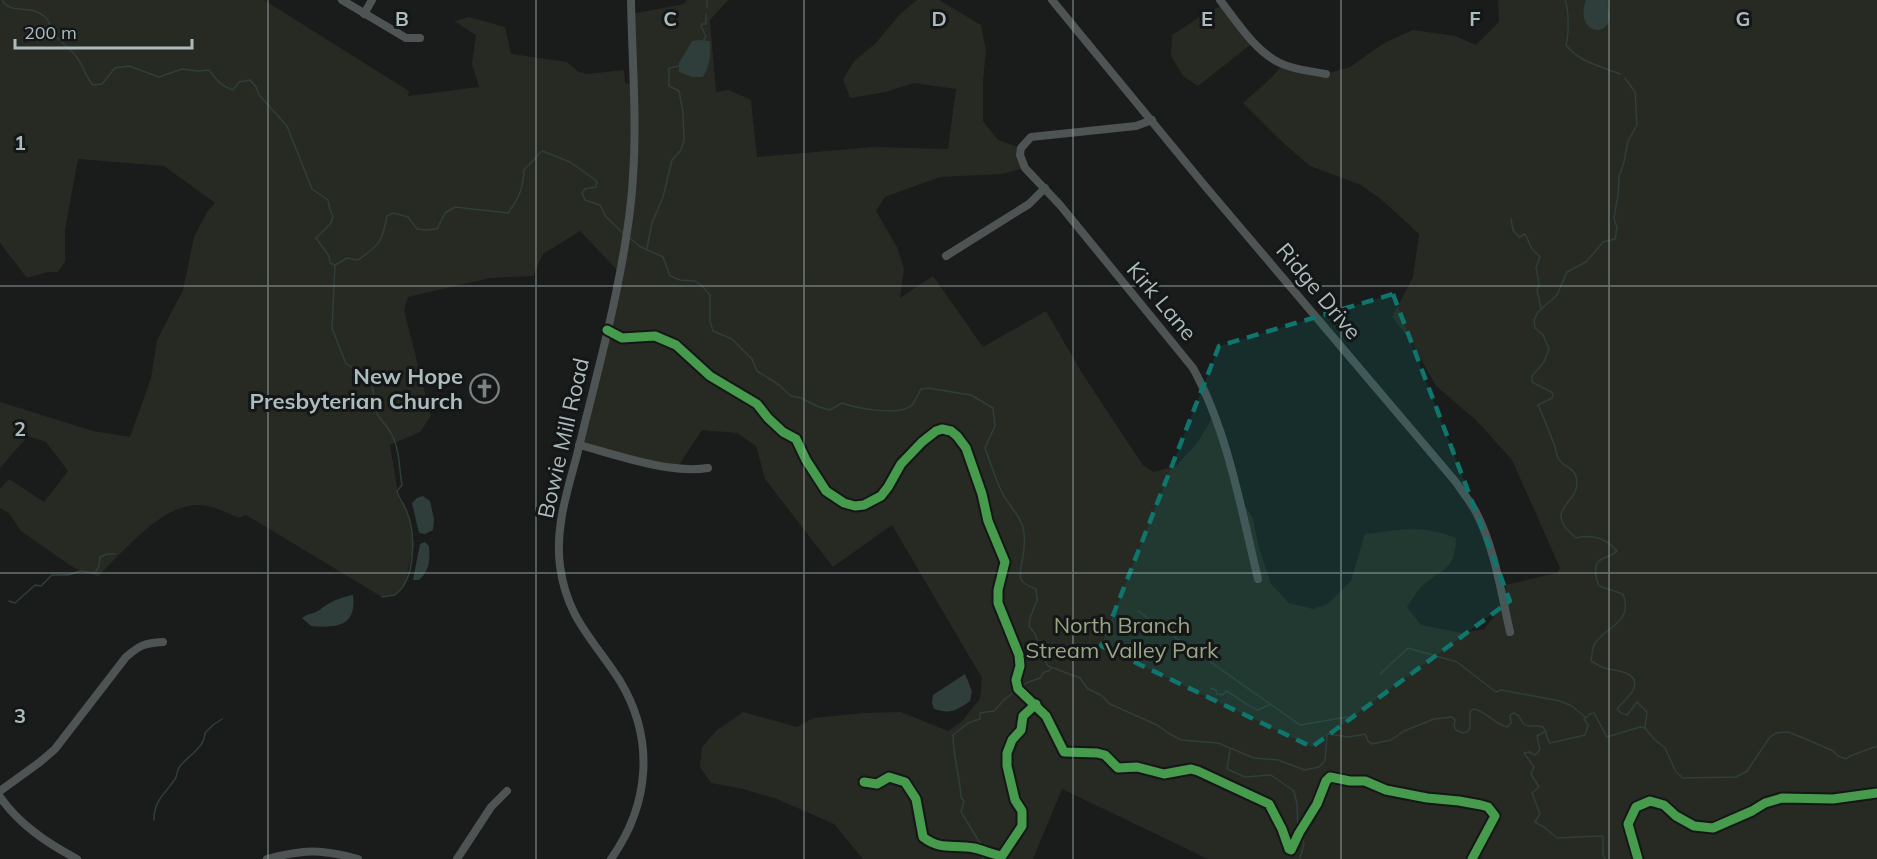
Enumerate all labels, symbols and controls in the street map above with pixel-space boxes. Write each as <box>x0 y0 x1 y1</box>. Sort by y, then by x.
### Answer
text: B <box>395 6 409 31</box>
text: C <box>663 6 677 31</box>
text: D <box>931 6 947 31</box>
text: E <box>1201 6 1213 31</box>
text: F <box>1469 6 1481 31</box>
text: G <box>1736 6 1750 31</box>
scale bar <box>15 12 192 50</box>
text: 200 m <box>24 21 77 44</box>
text: 1 <box>14 130 26 155</box>
street label: Ridge Drive <box>1270 237 1368 345</box>
street label: Kirk Lane <box>1121 256 1203 346</box>
street label: Bowie Mill Road <box>531 355 595 521</box>
place label: New Hope Presbyterian Church <box>249 362 463 415</box>
church icon: New Hope Presbyterian Church <box>468 373 500 405</box>
text: 2 <box>14 416 26 441</box>
park label: North Branch Stream Valley Park <box>1026 611 1219 664</box>
text: 3 <box>14 703 26 728</box>

